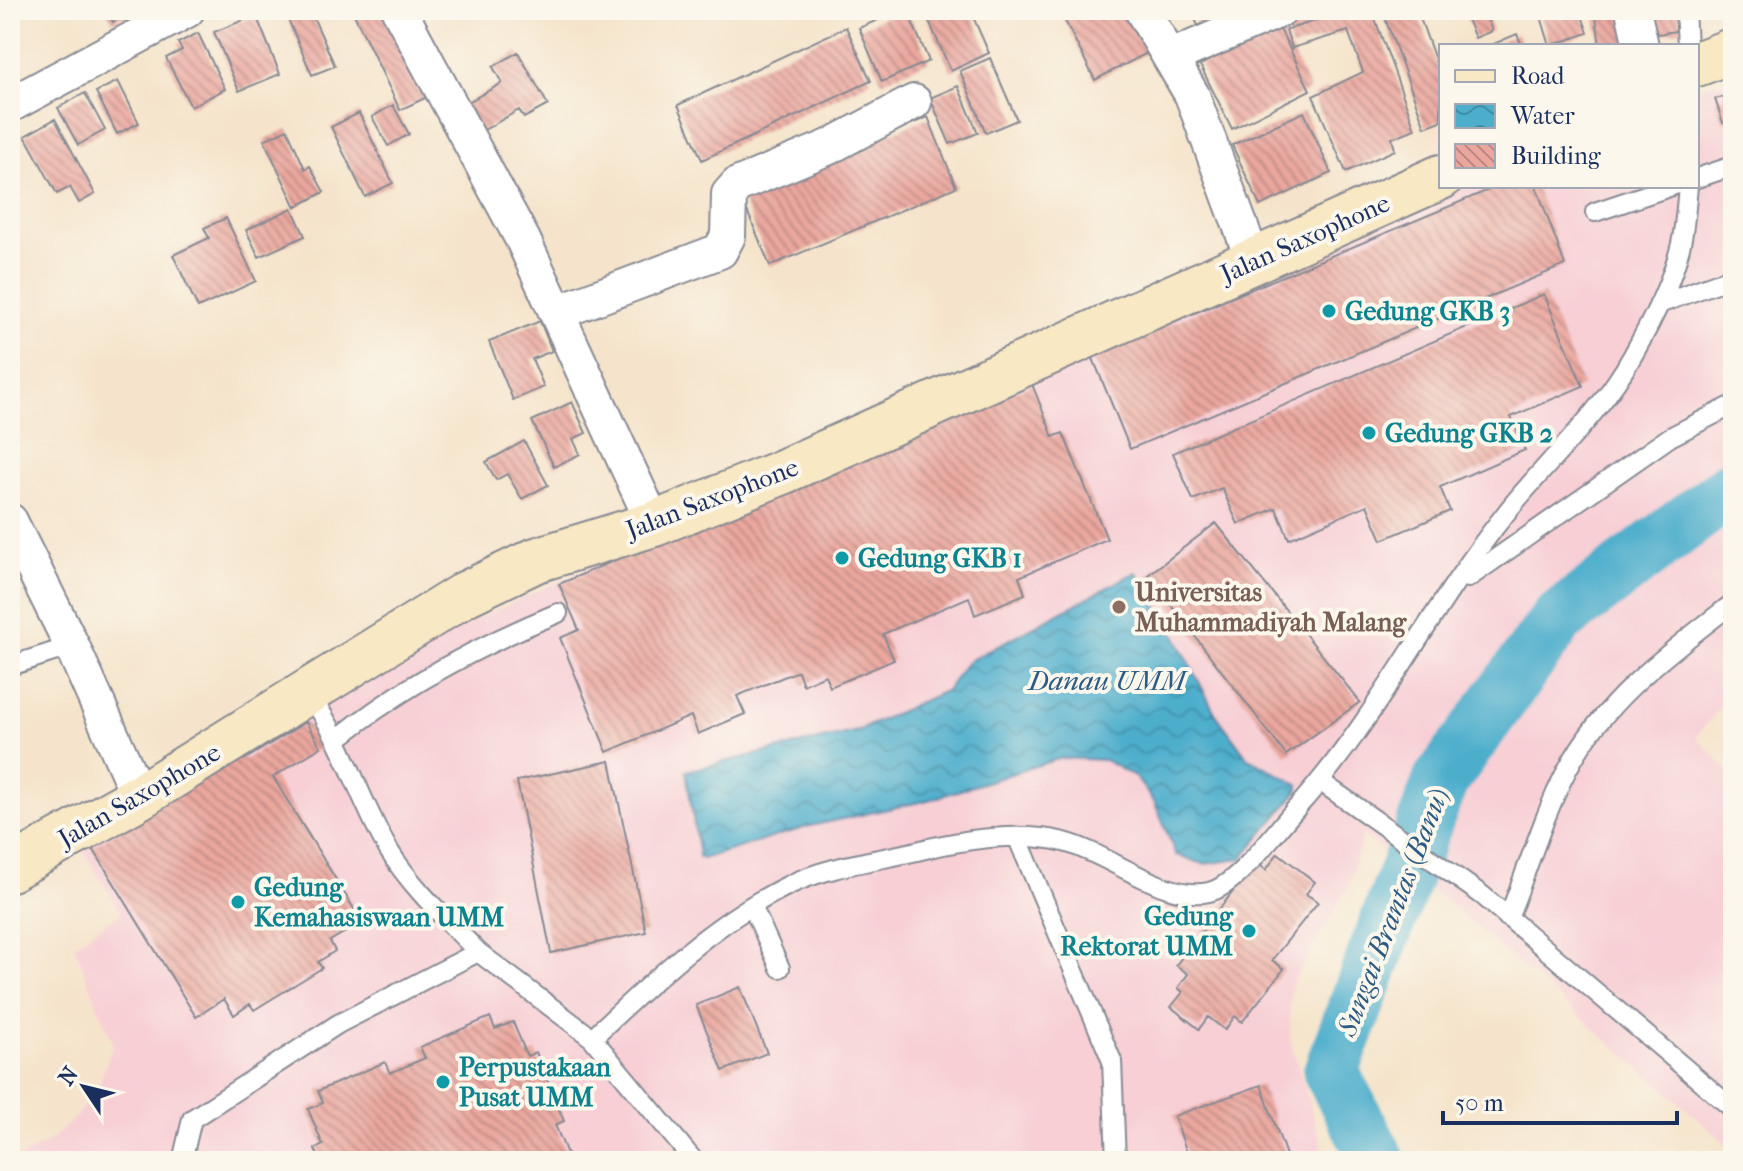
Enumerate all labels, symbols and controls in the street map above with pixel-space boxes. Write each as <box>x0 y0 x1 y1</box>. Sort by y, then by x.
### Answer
legend <box>1439 44 1699 188</box>
text: Road <box>1511 62 1565 90</box>
text: Water <box>1510 102 1575 130</box>
text: Building <box>1511 142 1602 170</box>
street label: Jalan Saxophone <box>1214 187 1395 290</box>
place label: Gedung GKB 3 <box>1345 296 1510 327</box>
marker: Gedung GKB 3 <box>1320 302 1338 320</box>
place label: Gedung GKB 2 <box>1385 418 1553 449</box>
marker: Gedung GKB 2 <box>1360 424 1378 442</box>
street label: Jalan Saxophone <box>620 451 803 546</box>
place label: Gedung GKB 1 <box>858 543 1022 574</box>
marker: Gedung GKB 1 <box>833 549 851 567</box>
place label: Universitas Muhammadiyah Malang <box>1134 577 1407 638</box>
marker: Universitas Muhammadiyah Malang <box>1110 598 1128 616</box>
water label: Danau UMM <box>1026 664 1189 697</box>
street label: Jalan Saxophone <box>51 736 226 855</box>
water label: Sungai Brantas (Banu) <box>1330 784 1455 1042</box>
place label: Gedung Kemahasiswaan UMM <box>254 872 504 933</box>
marker: Gedung Kemahasiswaan UMM <box>229 893 247 911</box>
place label: Gedung Rektorat UMM <box>1060 901 1234 962</box>
marker: Gedung Rektorat UMM <box>1240 922 1258 940</box>
north arrow <box>44 1047 124 1127</box>
place label: Perpustakaan Pusat UMM <box>459 1052 612 1113</box>
text: N <box>53 1062 84 1090</box>
marker: Perpustakaan Pusat UMM <box>434 1073 452 1091</box>
scale bar <box>1443 1075 1677 1125</box>
text: 50 m <box>1455 1089 1504 1117</box>

